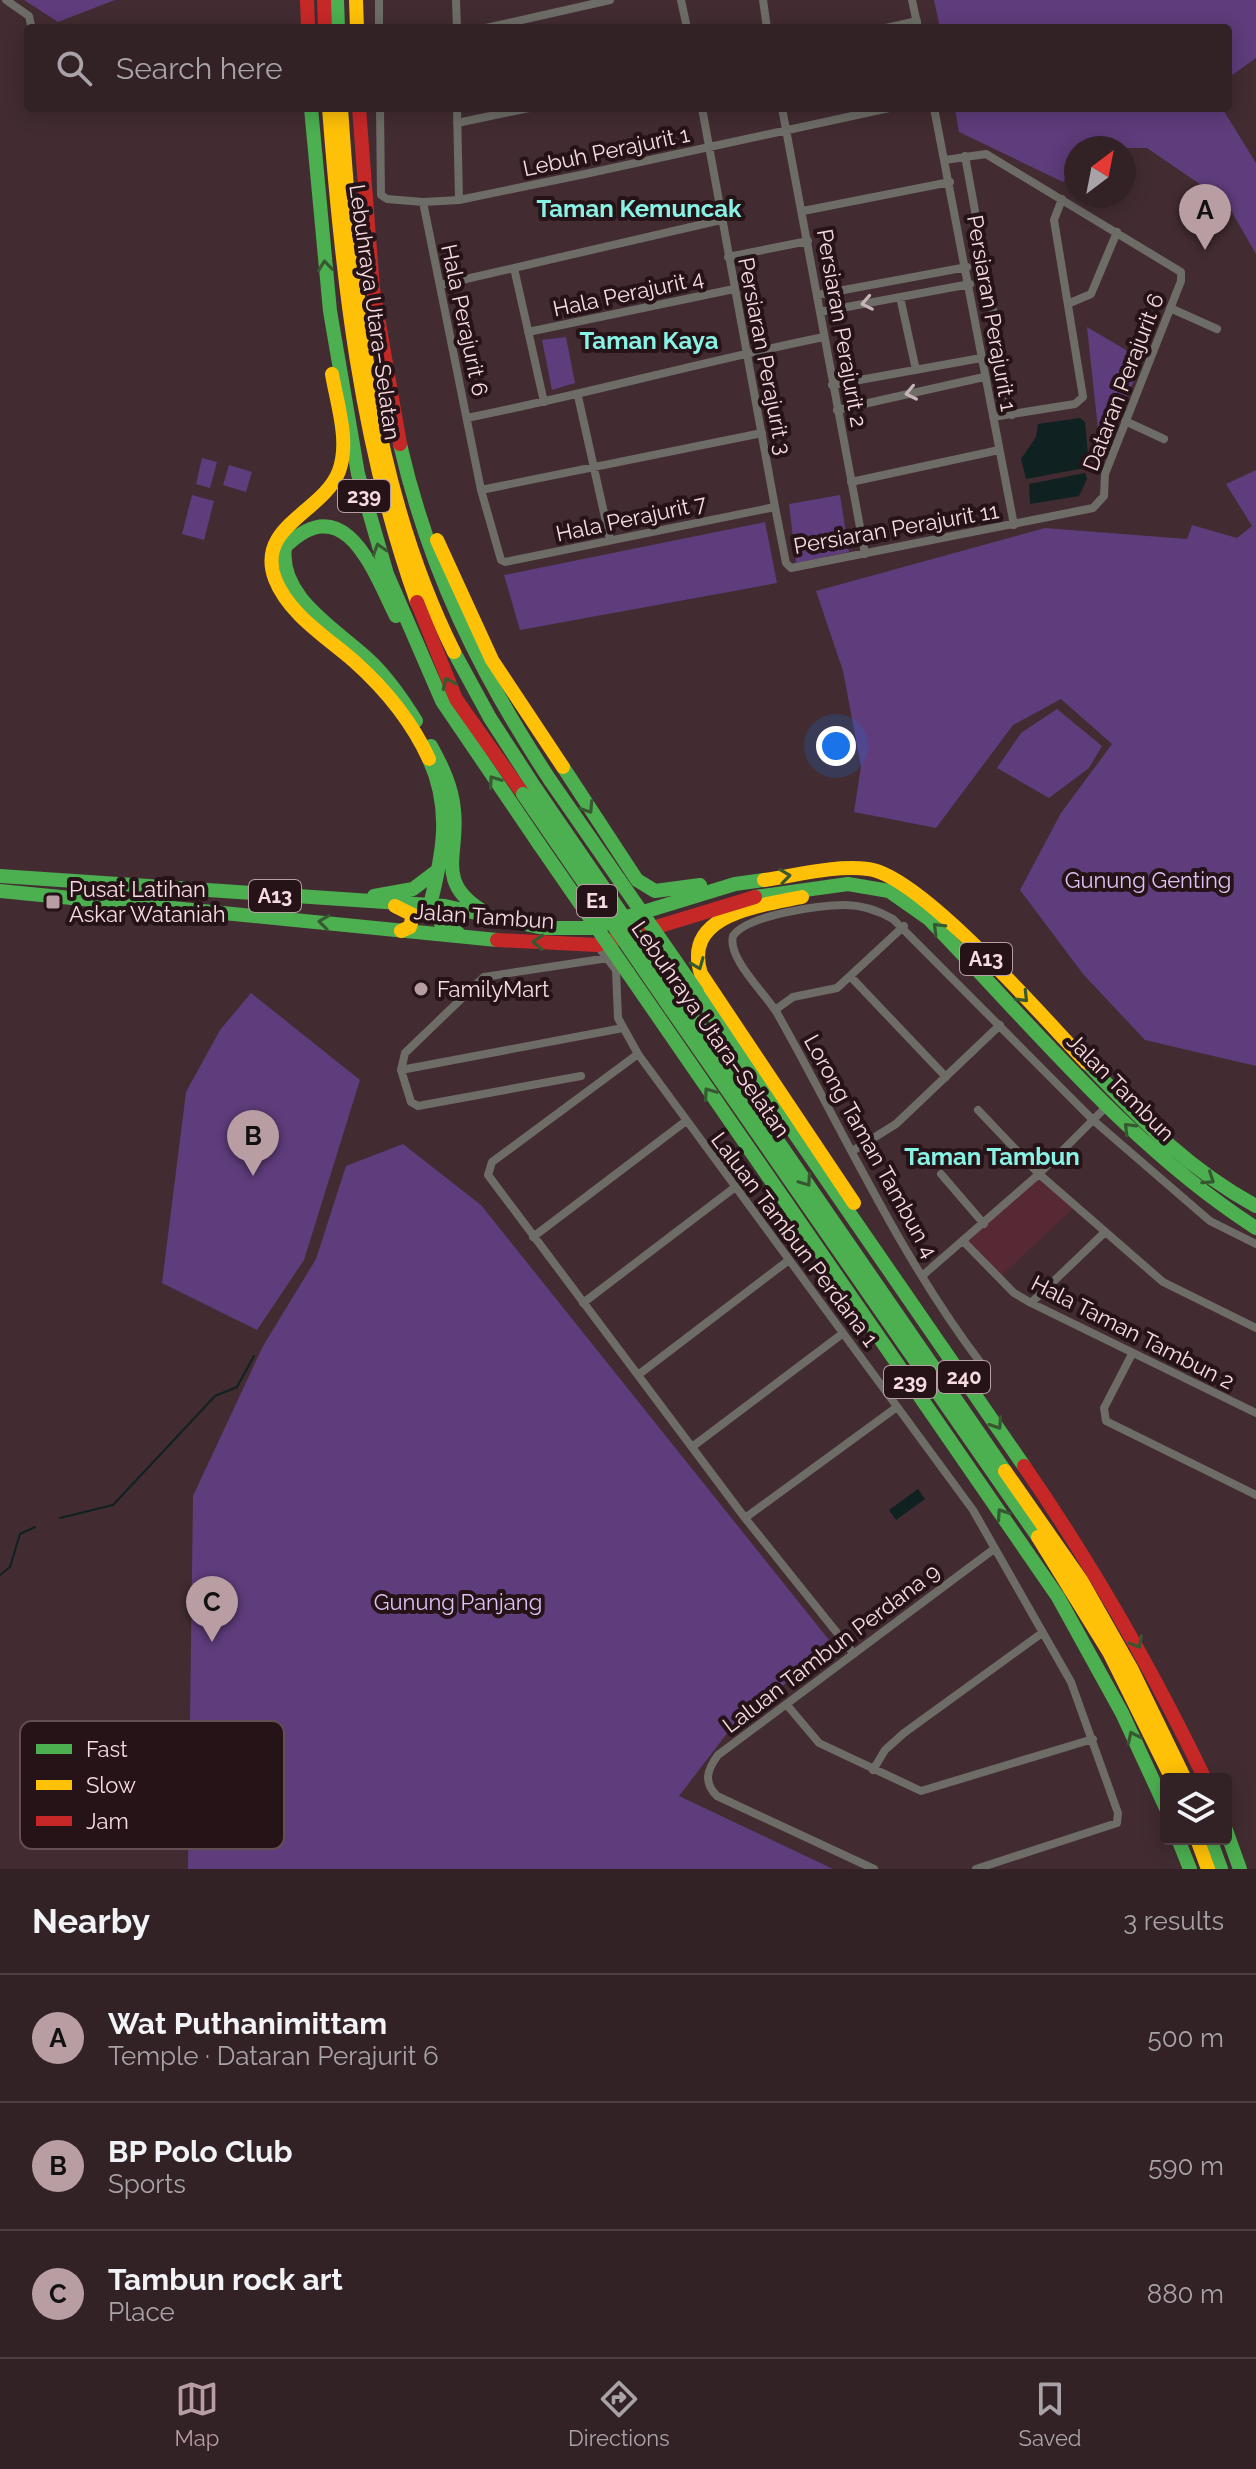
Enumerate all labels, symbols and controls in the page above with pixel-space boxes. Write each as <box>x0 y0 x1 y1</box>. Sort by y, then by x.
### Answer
search box <box>24 24 1232 112</box>
icon: search <box>52 46 96 90</box>
text: Search here <box>116 51 283 86</box>
street label: Lebuh Perajurit 1 <box>520 121 692 181</box>
north arrow <box>1064 136 1136 208</box>
street label: Lebuhraya Utara–Selatan <box>344 182 406 442</box>
pin: A <box>1179 184 1231 250</box>
district label: Taman Kemuncak <box>537 194 742 223</box>
street label: Persiaran Perajurit 1 <box>962 213 1022 413</box>
street label: Persiaran Perajurit 2 <box>812 227 872 429</box>
street label: Hala Perajurit 6 <box>436 242 494 398</box>
street label: Persiaran Perajurit 3 <box>733 255 797 457</box>
one-way arrow <box>317 259 334 272</box>
street label: Hala Perajurit 4 <box>550 264 706 322</box>
street label: Dataran Perajurit 6 <box>1077 290 1169 474</box>
one-way arrow <box>861 294 874 311</box>
district label: Taman Kaya <box>580 326 719 355</box>
one-way arrow <box>904 384 918 401</box>
road number: 239 <box>338 480 390 512</box>
street label: Hala Perajurit 7 <box>553 489 709 547</box>
street label: Persiaran Perajurit 11 <box>791 497 1001 559</box>
one-way arrow <box>372 542 388 556</box>
one-way arrow <box>442 676 458 691</box>
your location <box>816 726 856 766</box>
one-way arrow <box>489 775 504 789</box>
one-way arrow <box>579 800 594 814</box>
park label: Gunung Genting <box>1065 867 1231 893</box>
one-way arrow <box>778 868 792 885</box>
place label: Pusat Latihan Askar Wataniah <box>69 876 226 927</box>
road number: A13 <box>249 880 301 912</box>
road number: E1 <box>577 885 617 917</box>
marker: Pusat Latihan Askar Wataniah <box>44 893 62 911</box>
street label: Jalan Tambun <box>413 898 555 934</box>
one-way arrow <box>317 913 330 930</box>
street label: Lebuhraya Utara–Selatan <box>626 916 796 1142</box>
one-way arrow <box>933 923 947 937</box>
one-way arrow <box>531 934 544 951</box>
road number: A13 <box>960 943 1012 975</box>
one-way arrow <box>688 956 705 970</box>
place label: FamilyMart <box>437 976 550 1002</box>
marker: FamilyMart <box>412 980 430 998</box>
one-way arrow <box>1014 988 1029 1002</box>
street label: Jalan Tambun <box>1062 1028 1180 1146</box>
street label: Lorong Taman Tambun 4 <box>799 1030 943 1262</box>
one-way arrow <box>705 1088 719 1102</box>
pin: B <box>227 1110 279 1176</box>
one-way arrow <box>1124 1123 1138 1137</box>
street label: Laluan Tambun Perdana 1 <box>706 1127 884 1351</box>
district label: Taman Tambun <box>904 1142 1080 1171</box>
one-way arrow <box>1200 1169 1214 1184</box>
one-way arrow <box>796 1173 811 1187</box>
street label: Hala Taman Tambun 2 <box>1027 1270 1239 1394</box>
road number: 240 <box>938 1361 990 1393</box>
road number: 239 <box>884 1366 936 1398</box>
one-way arrow <box>987 1416 1002 1430</box>
one-way arrow <box>996 1508 1011 1522</box>
street label: Laluan Tambun Perdana 9 <box>717 1558 945 1738</box>
pin: C <box>186 1576 238 1642</box>
park label: Gunung Panjang <box>374 1589 542 1615</box>
one-way arrow <box>1127 1634 1143 1649</box>
legend <box>20 1721 284 1849</box>
one-way arrow <box>1127 1731 1143 1746</box>
text: Fast <box>86 1736 128 1762</box>
text: Slow <box>86 1772 136 1798</box>
map controls <box>1160 1773 1232 1845</box>
button: layers <box>1160 1773 1232 1845</box>
text: Jam <box>86 1808 129 1834</box>
text: Nearby <box>32 1901 150 1941</box>
text: 3 results <box>1123 1906 1224 1936</box>
text: Wat Puthanimittam <box>108 2006 387 2041</box>
text: A <box>49 2023 67 2053</box>
text: 500 m <box>1147 2023 1224 2053</box>
text: Temple · Dataran Perajurit 6 <box>108 2041 439 2071</box>
text: BP Polo Club <box>108 2134 293 2169</box>
text: B <box>49 2151 67 2181</box>
text: 590 m <box>1148 2151 1224 2181</box>
text: Sports <box>108 2169 186 2199</box>
text: Tambun rock art <box>108 2262 343 2297</box>
text: C <box>49 2279 67 2309</box>
text: 880 m <box>1147 2279 1224 2309</box>
text: Place <box>108 2297 175 2327</box>
tab: Map <box>174 2377 219 2451</box>
tab: Directions <box>568 2377 670 2451</box>
tab: Saved <box>1019 2377 1082 2451</box>

